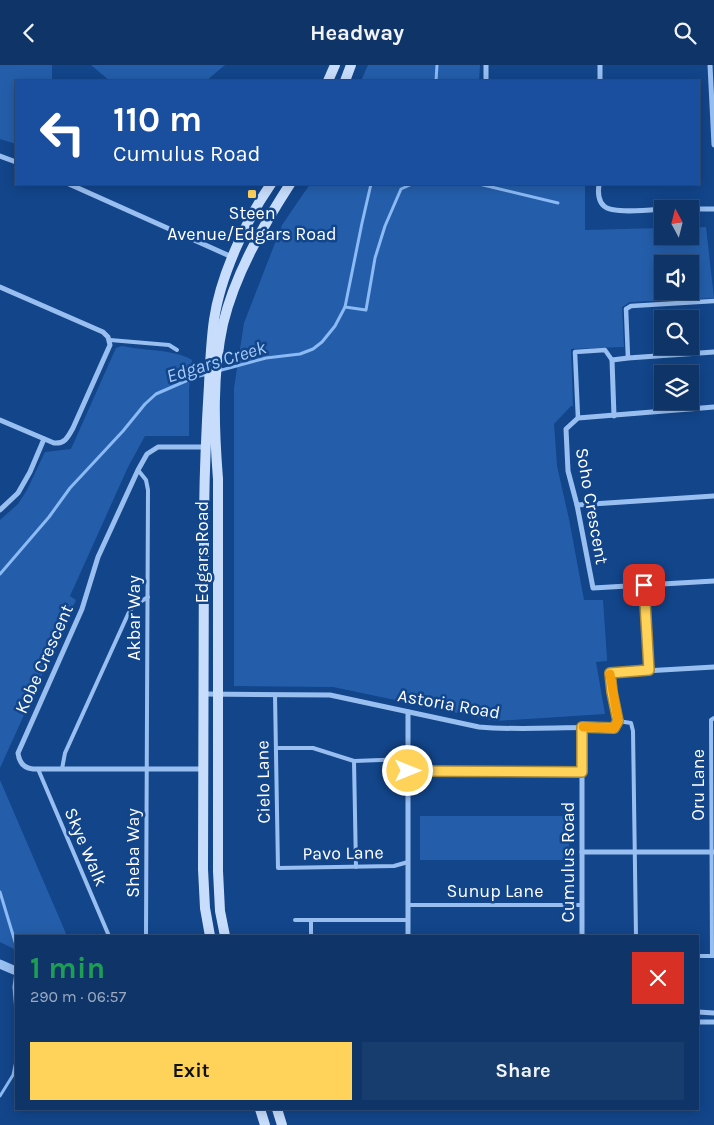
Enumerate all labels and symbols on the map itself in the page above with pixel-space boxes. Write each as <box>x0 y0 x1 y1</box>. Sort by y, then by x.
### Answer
marker: Steen Avenue/Edgars Road <box>246 188 258 200</box>
north arrow <box>654 200 699 245</box>
place label: Steen Avenue/Edgars Road <box>167 202 337 245</box>
water label: Edgars Creek <box>164 336 269 388</box>
street label: Soho Crescent <box>571 446 613 566</box>
street label: Edgars Road <box>191 501 213 603</box>
pin <box>623 564 665 606</box>
street label: Akbar Way <box>123 575 145 661</box>
street label: Kobe Crescent <box>10 601 78 717</box>
street label: Astoria Road <box>396 684 502 724</box>
street label: Cielo Lane <box>251 740 275 824</box>
position arrow <box>381 744 433 796</box>
street label: Oru Lane <box>687 749 709 821</box>
street label: Cumulus Road <box>557 802 579 922</box>
street label: Skye Walk <box>60 804 112 890</box>
street label: Sheba Way <box>122 808 144 898</box>
street label: Pavo Lane <box>302 841 384 865</box>
street label: Sunup Lane <box>447 880 543 902</box>

